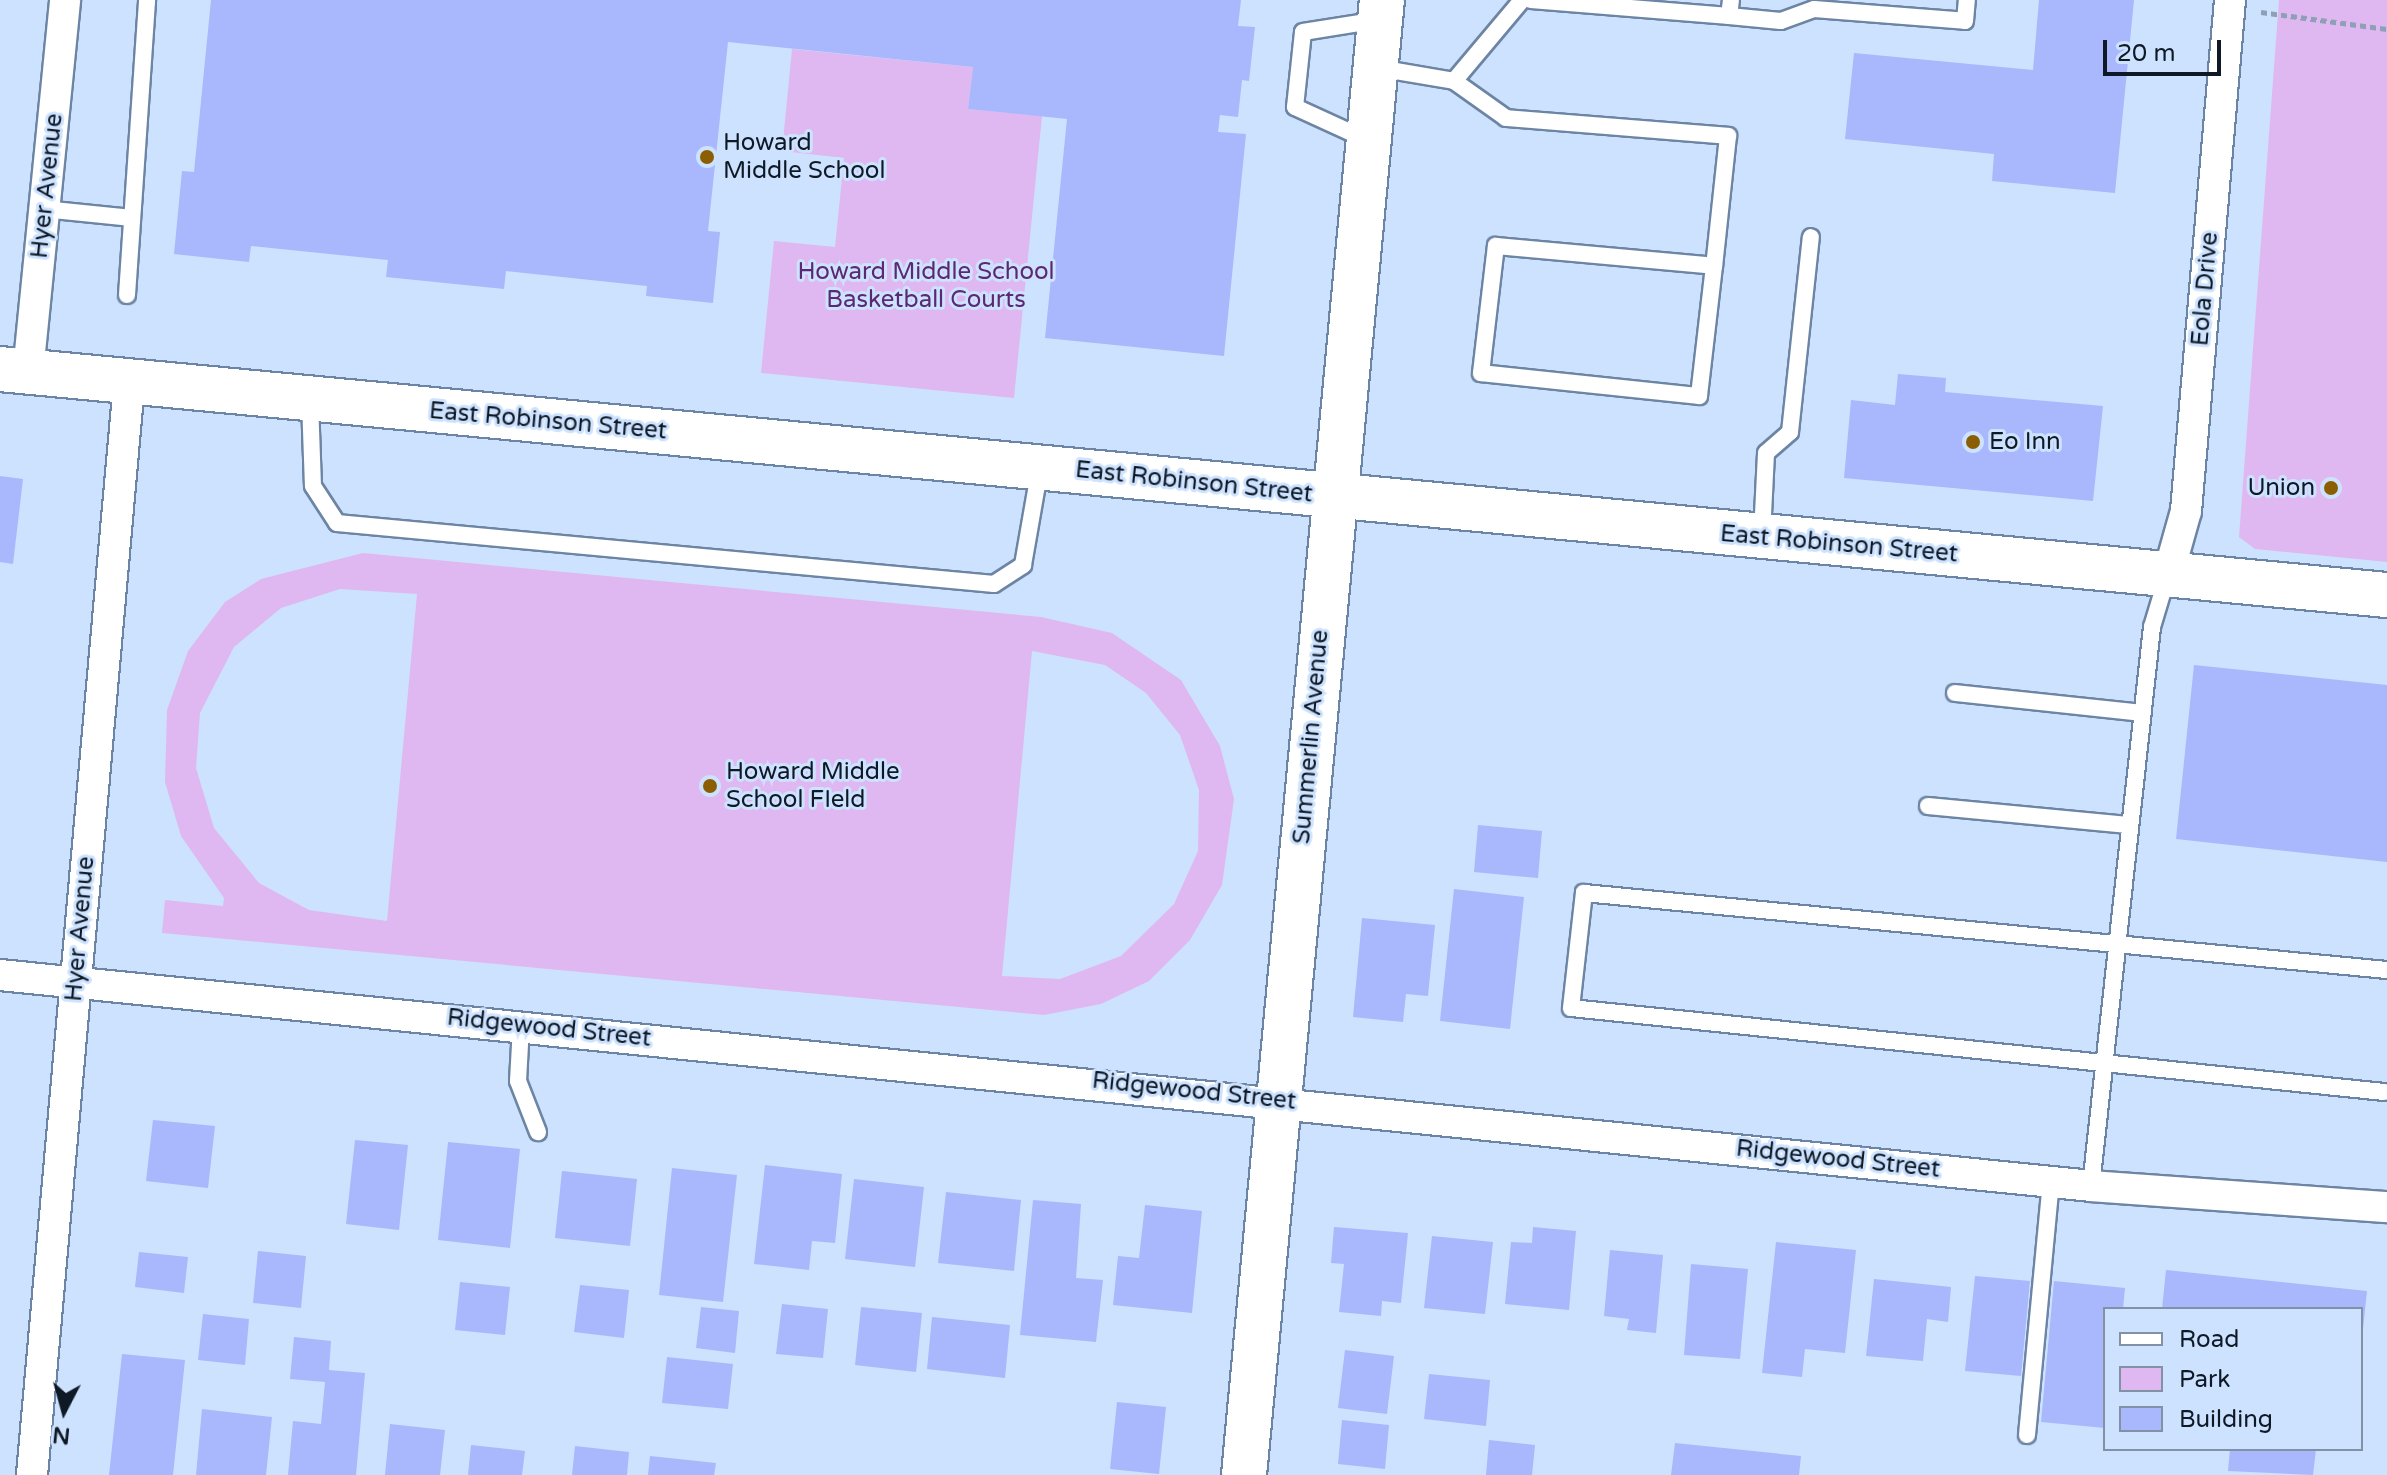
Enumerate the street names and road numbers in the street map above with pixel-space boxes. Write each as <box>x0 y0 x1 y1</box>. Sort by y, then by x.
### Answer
street label: Hyer Avenue <box>25 112 69 260</box>
street label: Eola Drive <box>2186 231 2224 347</box>
street label: East Robinson Street <box>428 396 668 446</box>
street label: East Robinson Street <box>1074 455 1314 509</box>
street label: East Robinson Street <box>1719 519 1959 569</box>
street label: Summerlin Avenue <box>1287 629 1335 845</box>
street label: Hyer Avenue <box>59 855 101 1003</box>
street label: Ridgewood Street <box>446 1003 652 1053</box>
street label: Ridgewood Street <box>1091 1066 1297 1116</box>
street label: Ridgewood Street <box>1735 1134 1941 1184</box>

